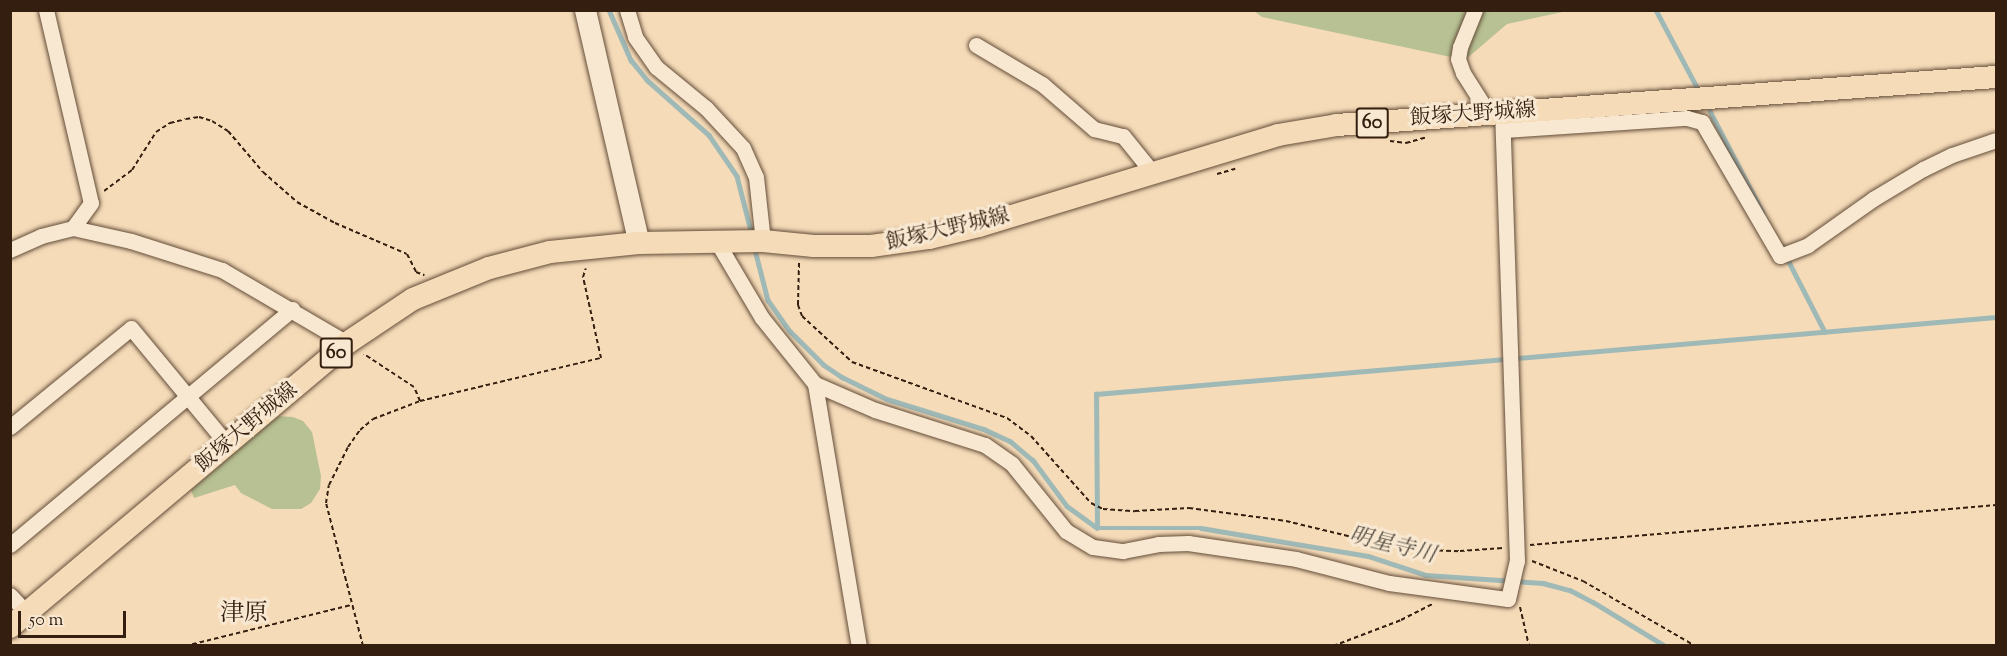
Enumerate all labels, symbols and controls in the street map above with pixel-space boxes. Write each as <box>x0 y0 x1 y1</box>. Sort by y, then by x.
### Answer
street label: 飯塚大野城線 <box>1409 98 1537 132</box>
road number: 60 <box>1356 106 1388 140</box>
street label: 飯塚大野城線 <box>884 204 1012 256</box>
road number: 60 <box>320 336 352 370</box>
street label: 飯塚大野城線 <box>191 378 303 478</box>
water label: 明星寺川 <box>1346 524 1438 570</box>
scale bar <box>21 599 129 637</box>
district label: 津原 <box>220 601 268 629</box>
text: 50 m <box>29 608 63 634</box>

